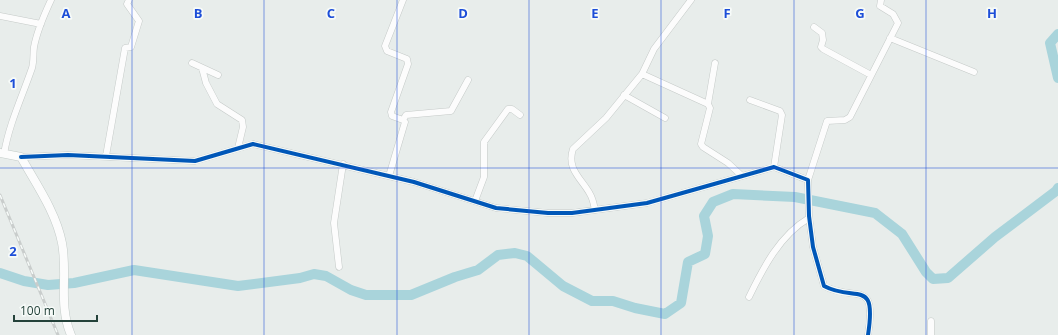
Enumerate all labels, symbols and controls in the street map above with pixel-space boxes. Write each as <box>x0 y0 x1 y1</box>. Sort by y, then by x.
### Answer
text: A <box>62 4 71 22</box>
text: B <box>194 4 203 22</box>
text: C <box>327 4 335 22</box>
text: D <box>458 4 468 22</box>
text: E <box>591 4 599 22</box>
text: F <box>723 4 731 22</box>
text: G <box>855 4 865 22</box>
text: H <box>987 4 997 22</box>
text: 1 <box>9 74 17 92</box>
text: 2 <box>9 242 17 260</box>
scale bar <box>14 297 97 323</box>
text: 100 m <box>20 302 55 319</box>

